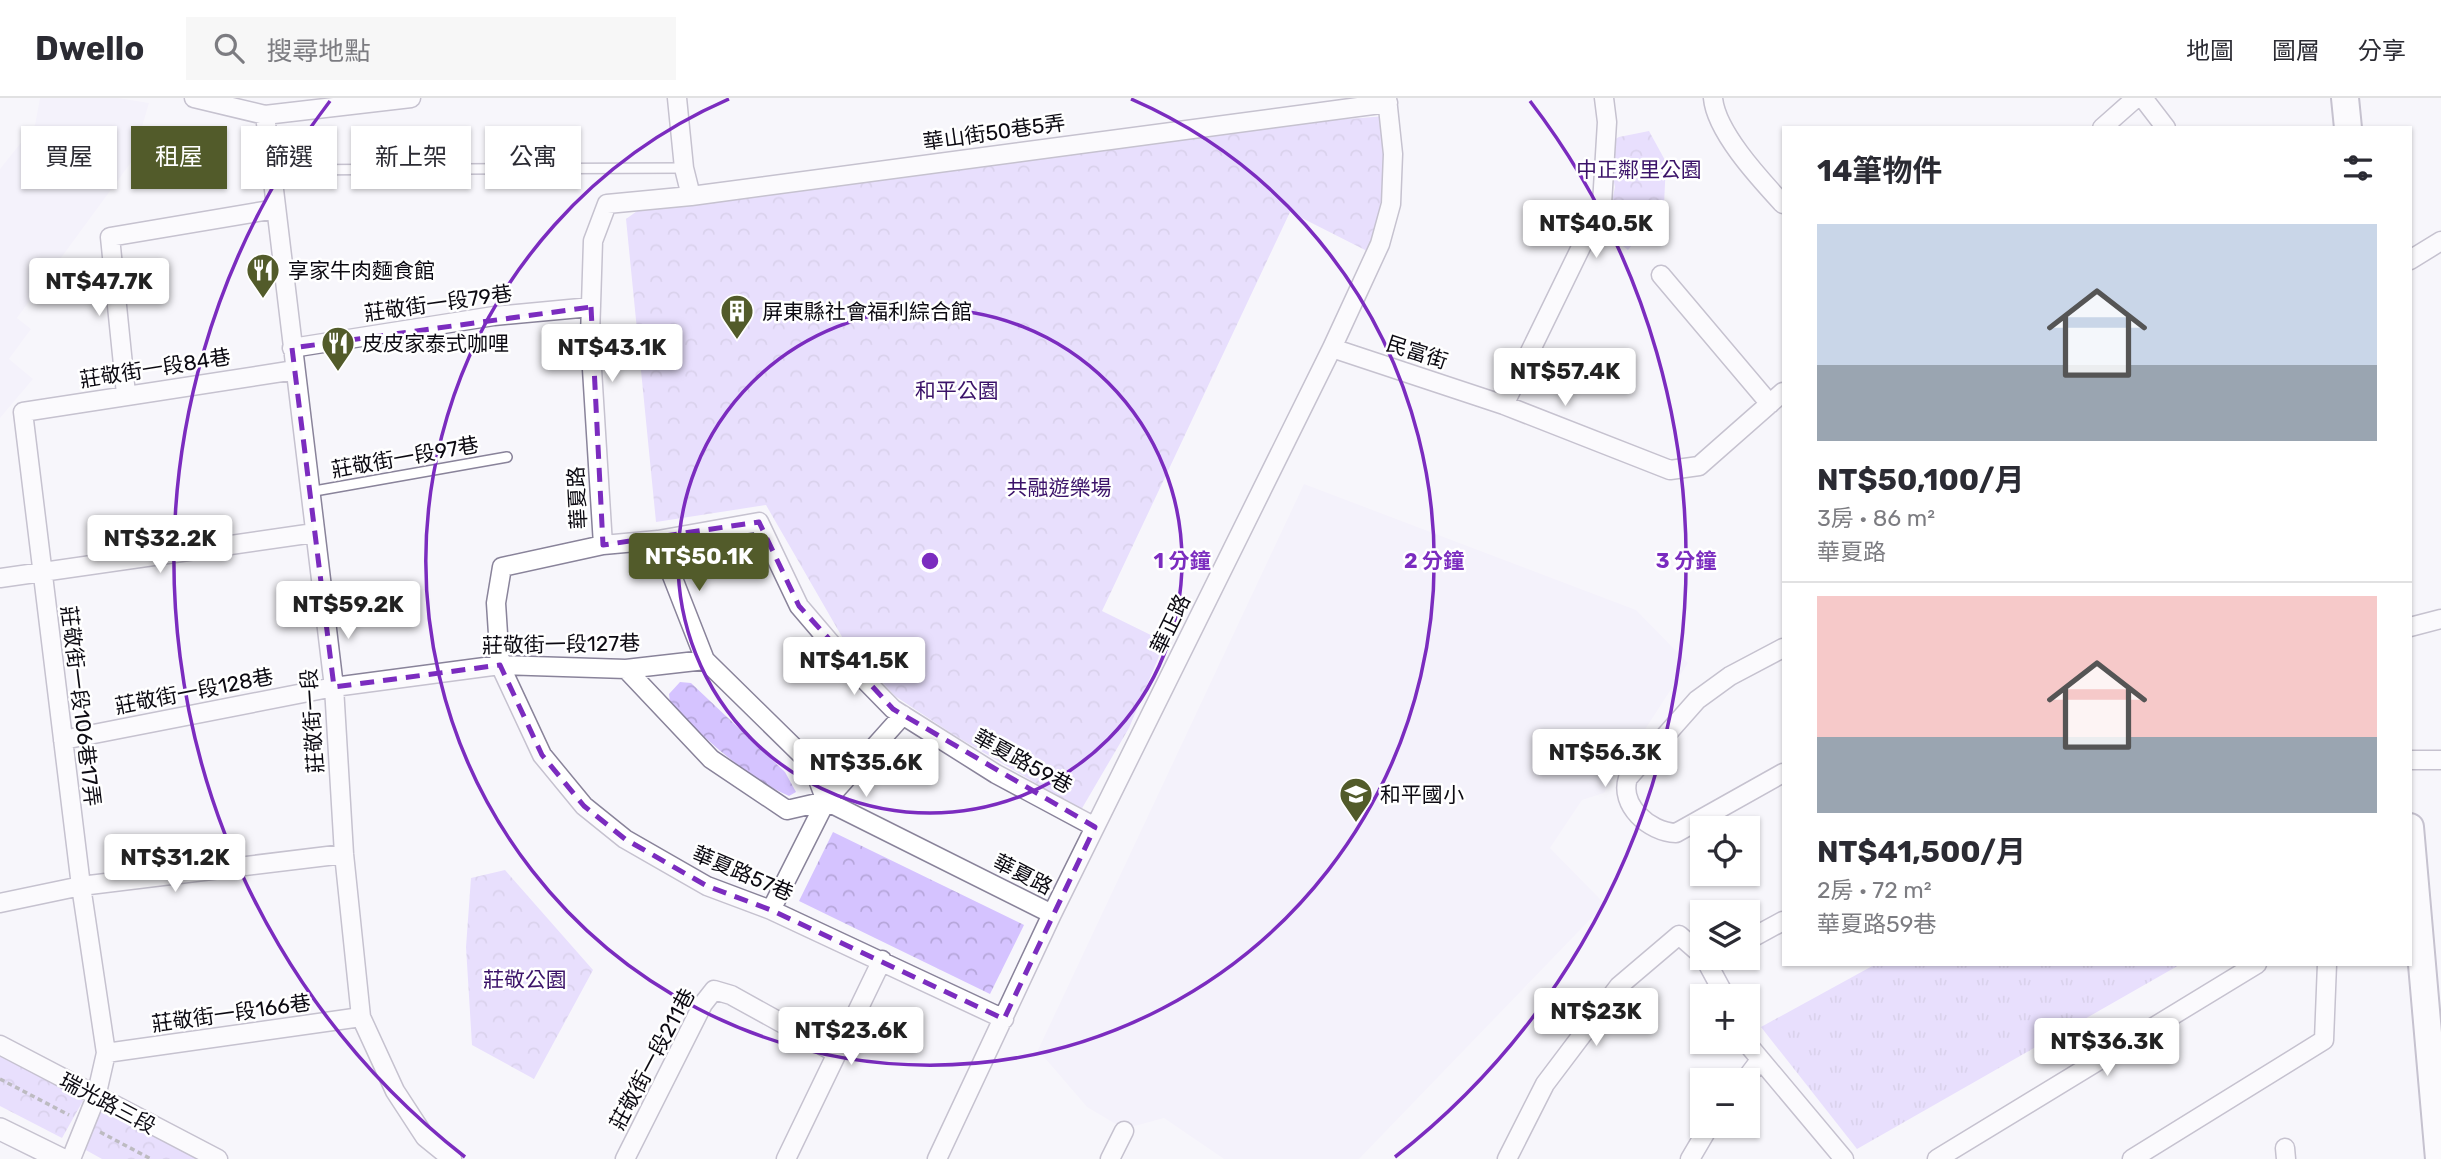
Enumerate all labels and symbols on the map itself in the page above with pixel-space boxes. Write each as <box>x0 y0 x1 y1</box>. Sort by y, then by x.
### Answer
street label: 華山街50巷5弄 <box>921 110 1067 154</box>
park label: 中正鄰里公園 <box>1576 157 1702 182</box>
pin: NT$40.5K <box>1524 200 1668 260</box>
restaurant icon: 享家牛肉麵食館 <box>244 251 282 300</box>
pin: NT$47.7K <box>27 258 171 318</box>
place label: 享家牛肉麵食館 <box>288 258 435 283</box>
street label: 莊敬街一段79巷 <box>362 280 514 326</box>
building icon: 屏東縣社會福利綜合館 <box>718 292 756 341</box>
place label: 屏東縣社會福利綜合館 <box>762 299 972 324</box>
restaurant icon: 皮皮家泰式咖哩 <box>319 324 357 373</box>
pin: NT$43.1K <box>540 324 684 384</box>
street label: 民富街 <box>1383 330 1451 374</box>
place label: 皮皮家泰式咖哩 <box>362 331 509 356</box>
street label: 莊敬街一段84巷 <box>78 344 232 392</box>
pin: NT$57.4K <box>1493 348 1637 408</box>
park label: 和平公園 <box>915 378 999 403</box>
street label: 莊敬街一段97巷 <box>329 432 481 482</box>
street label: 華夏路 <box>563 466 591 530</box>
park label: 共融遊樂場 <box>1007 475 1112 500</box>
pin: NT$32.2K <box>88 516 232 575</box>
pin: NT$50.1K <box>627 533 771 593</box>
text: 1 分鐘 <box>1154 548 1210 573</box>
text: 2 分鐘 <box>1404 548 1464 573</box>
text: 3 分鐘 <box>1656 548 1716 573</box>
centre of rings <box>918 549 942 573</box>
pin: NT$59.2K <box>276 582 420 641</box>
street label: 華正路 <box>1145 590 1195 658</box>
street label: 莊敬街一段106巷17弄 <box>56 604 106 808</box>
street label: 莊敬街一段127巷 <box>482 630 640 658</box>
pin: NT$41.5K <box>782 638 926 697</box>
street label: 莊敬街一段128巷 <box>113 663 275 719</box>
street label: 莊敬街一段 <box>296 668 328 774</box>
street label: 華夏路59巷 <box>969 724 1077 798</box>
pin: NT$56.3K <box>1533 730 1677 789</box>
pin: NT$35.6K <box>794 740 938 799</box>
school or university icon: 和平國小 <box>1337 775 1375 824</box>
place label: 和平國小 <box>1380 782 1464 807</box>
pin: NT$31.2K <box>103 834 247 894</box>
street label: 華夏路57巷 <box>689 841 797 905</box>
street label: 華夏路 <box>989 849 1057 899</box>
park label: 莊敬公園 <box>483 967 567 992</box>
street label: 莊敬街一段211巷 <box>604 984 700 1134</box>
pin: NT$23K <box>1539 988 1653 1048</box>
street label: 莊敬街一段166巷 <box>150 989 312 1037</box>
pin: NT$23.6K <box>779 1007 923 1067</box>
pin: NT$36.3K <box>2035 1018 2179 1078</box>
street label: 瑞光路三段 <box>56 1067 160 1139</box>

